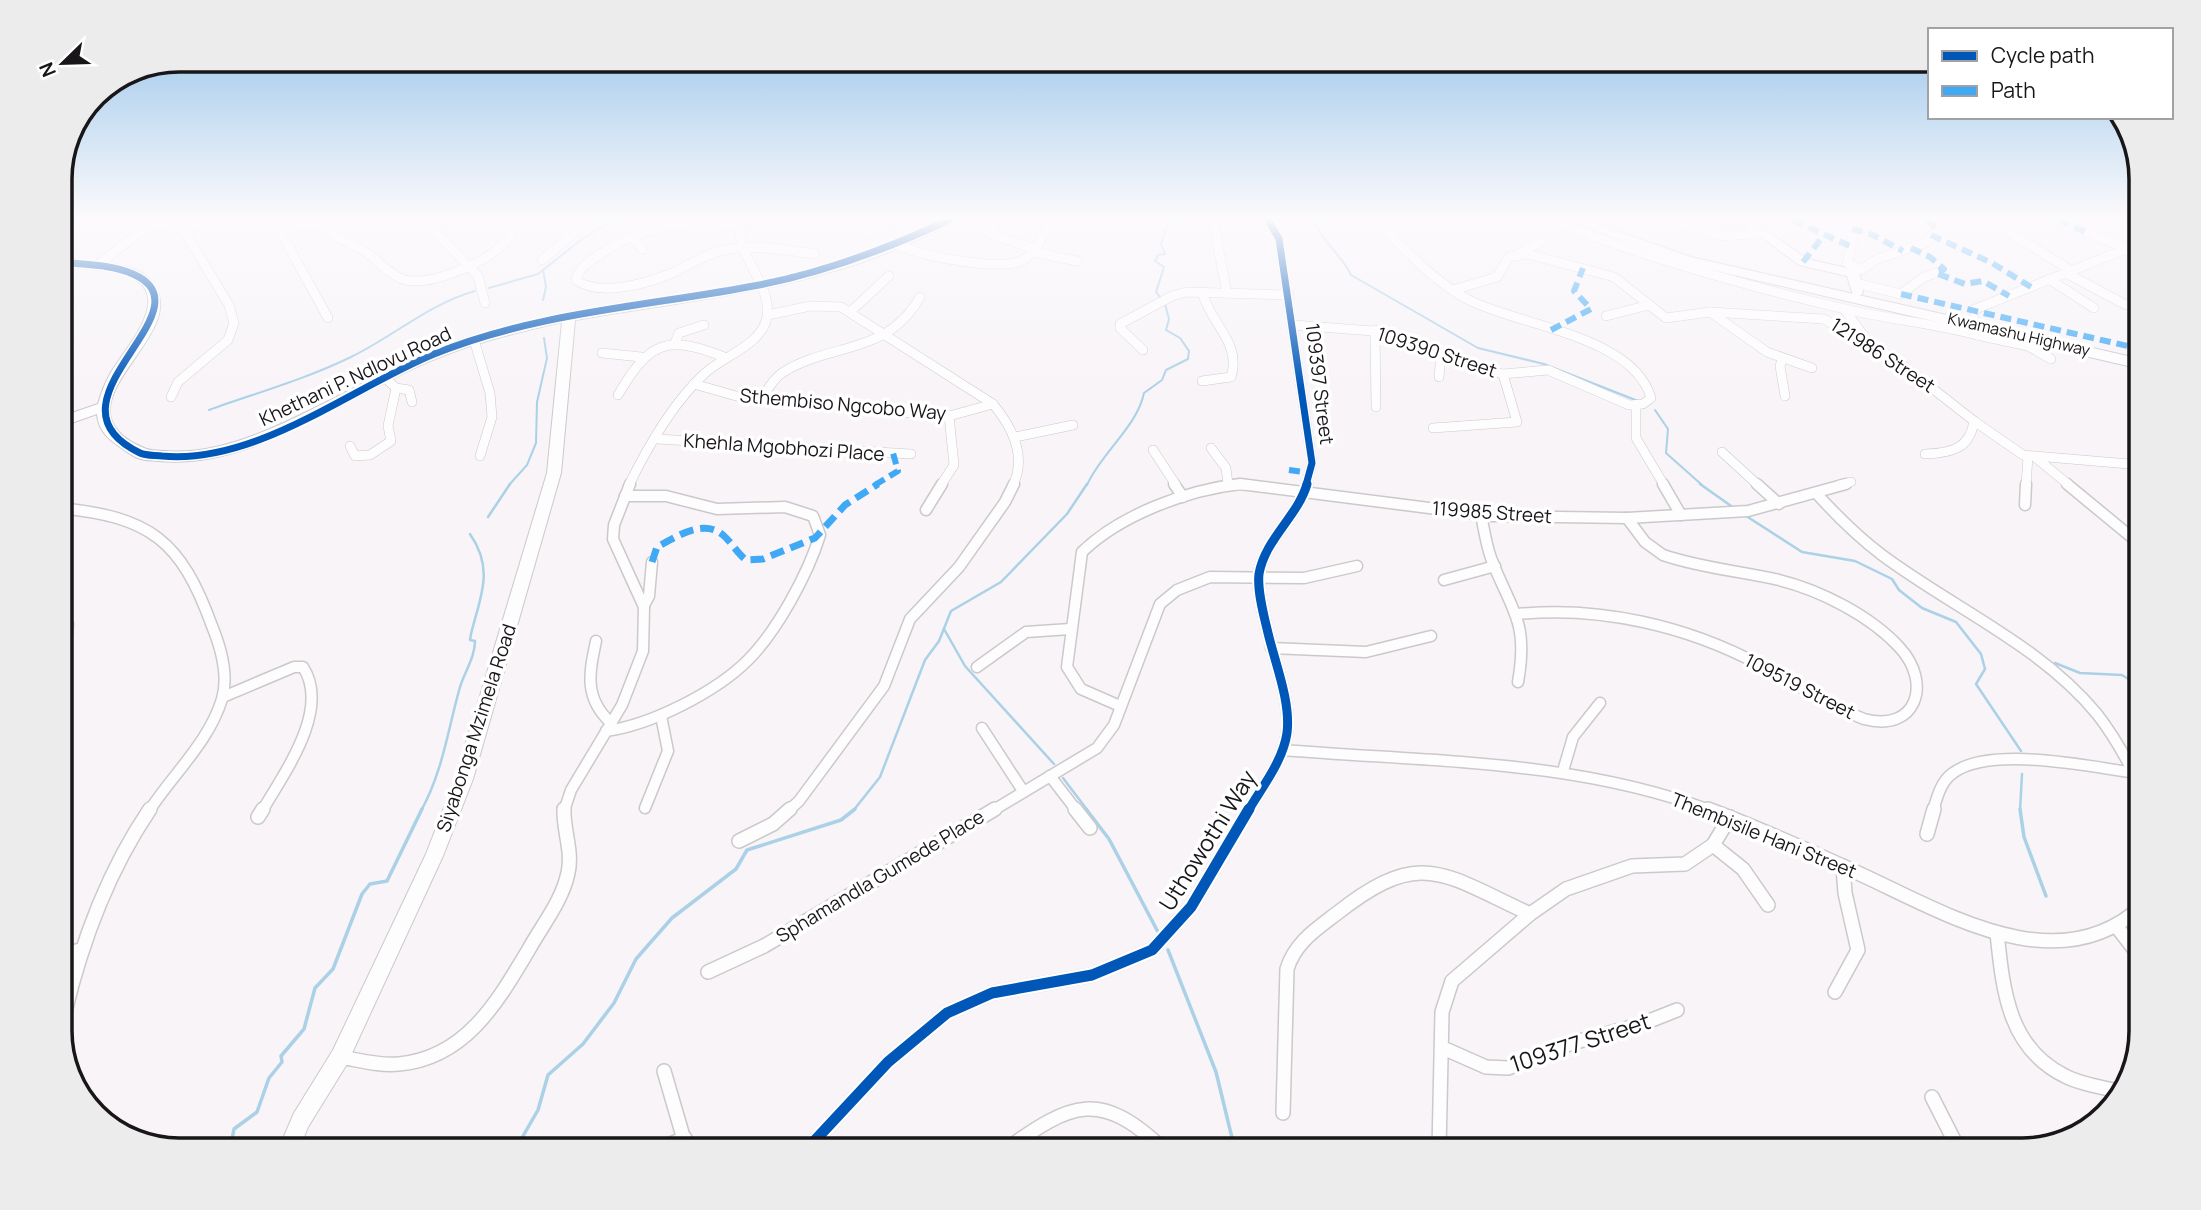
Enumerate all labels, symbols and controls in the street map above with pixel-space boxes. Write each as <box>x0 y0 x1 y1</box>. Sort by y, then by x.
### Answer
north arrow <box>28 28 98 98</box>
legend <box>1928 28 2173 119</box>
text: Cycle path <box>1991 41 2094 69</box>
text: N <box>33 58 62 81</box>
text: Path <box>1991 76 2036 104</box>
street label: Kwamashu Highway <box>1946 307 2093 361</box>
street label: 121986 Street <box>1826 311 1940 399</box>
street label: Khethani P. Ndlovu Road <box>255 320 455 432</box>
street label: 109390 Street <box>1374 320 1500 384</box>
street label: 109397 Street <box>1300 322 1340 446</box>
street label: Sthembiso Ngcobo Way <box>739 382 947 426</box>
street label: Khehla Mgobhozi Place <box>682 427 886 467</box>
street label: 119985 Street <box>1431 495 1553 529</box>
street label: Siyabonga Mzimela Road <box>430 621 522 835</box>
street label: 109519 Street <box>1740 647 1860 725</box>
street label: Uthowothi Way <box>1151 763 1263 917</box>
street label: Thembisile Hani Street <box>1667 786 1861 884</box>
street label: Sphamandla Gumede Place <box>771 803 989 949</box>
street label: 109377 Street <box>1506 1004 1654 1080</box>

